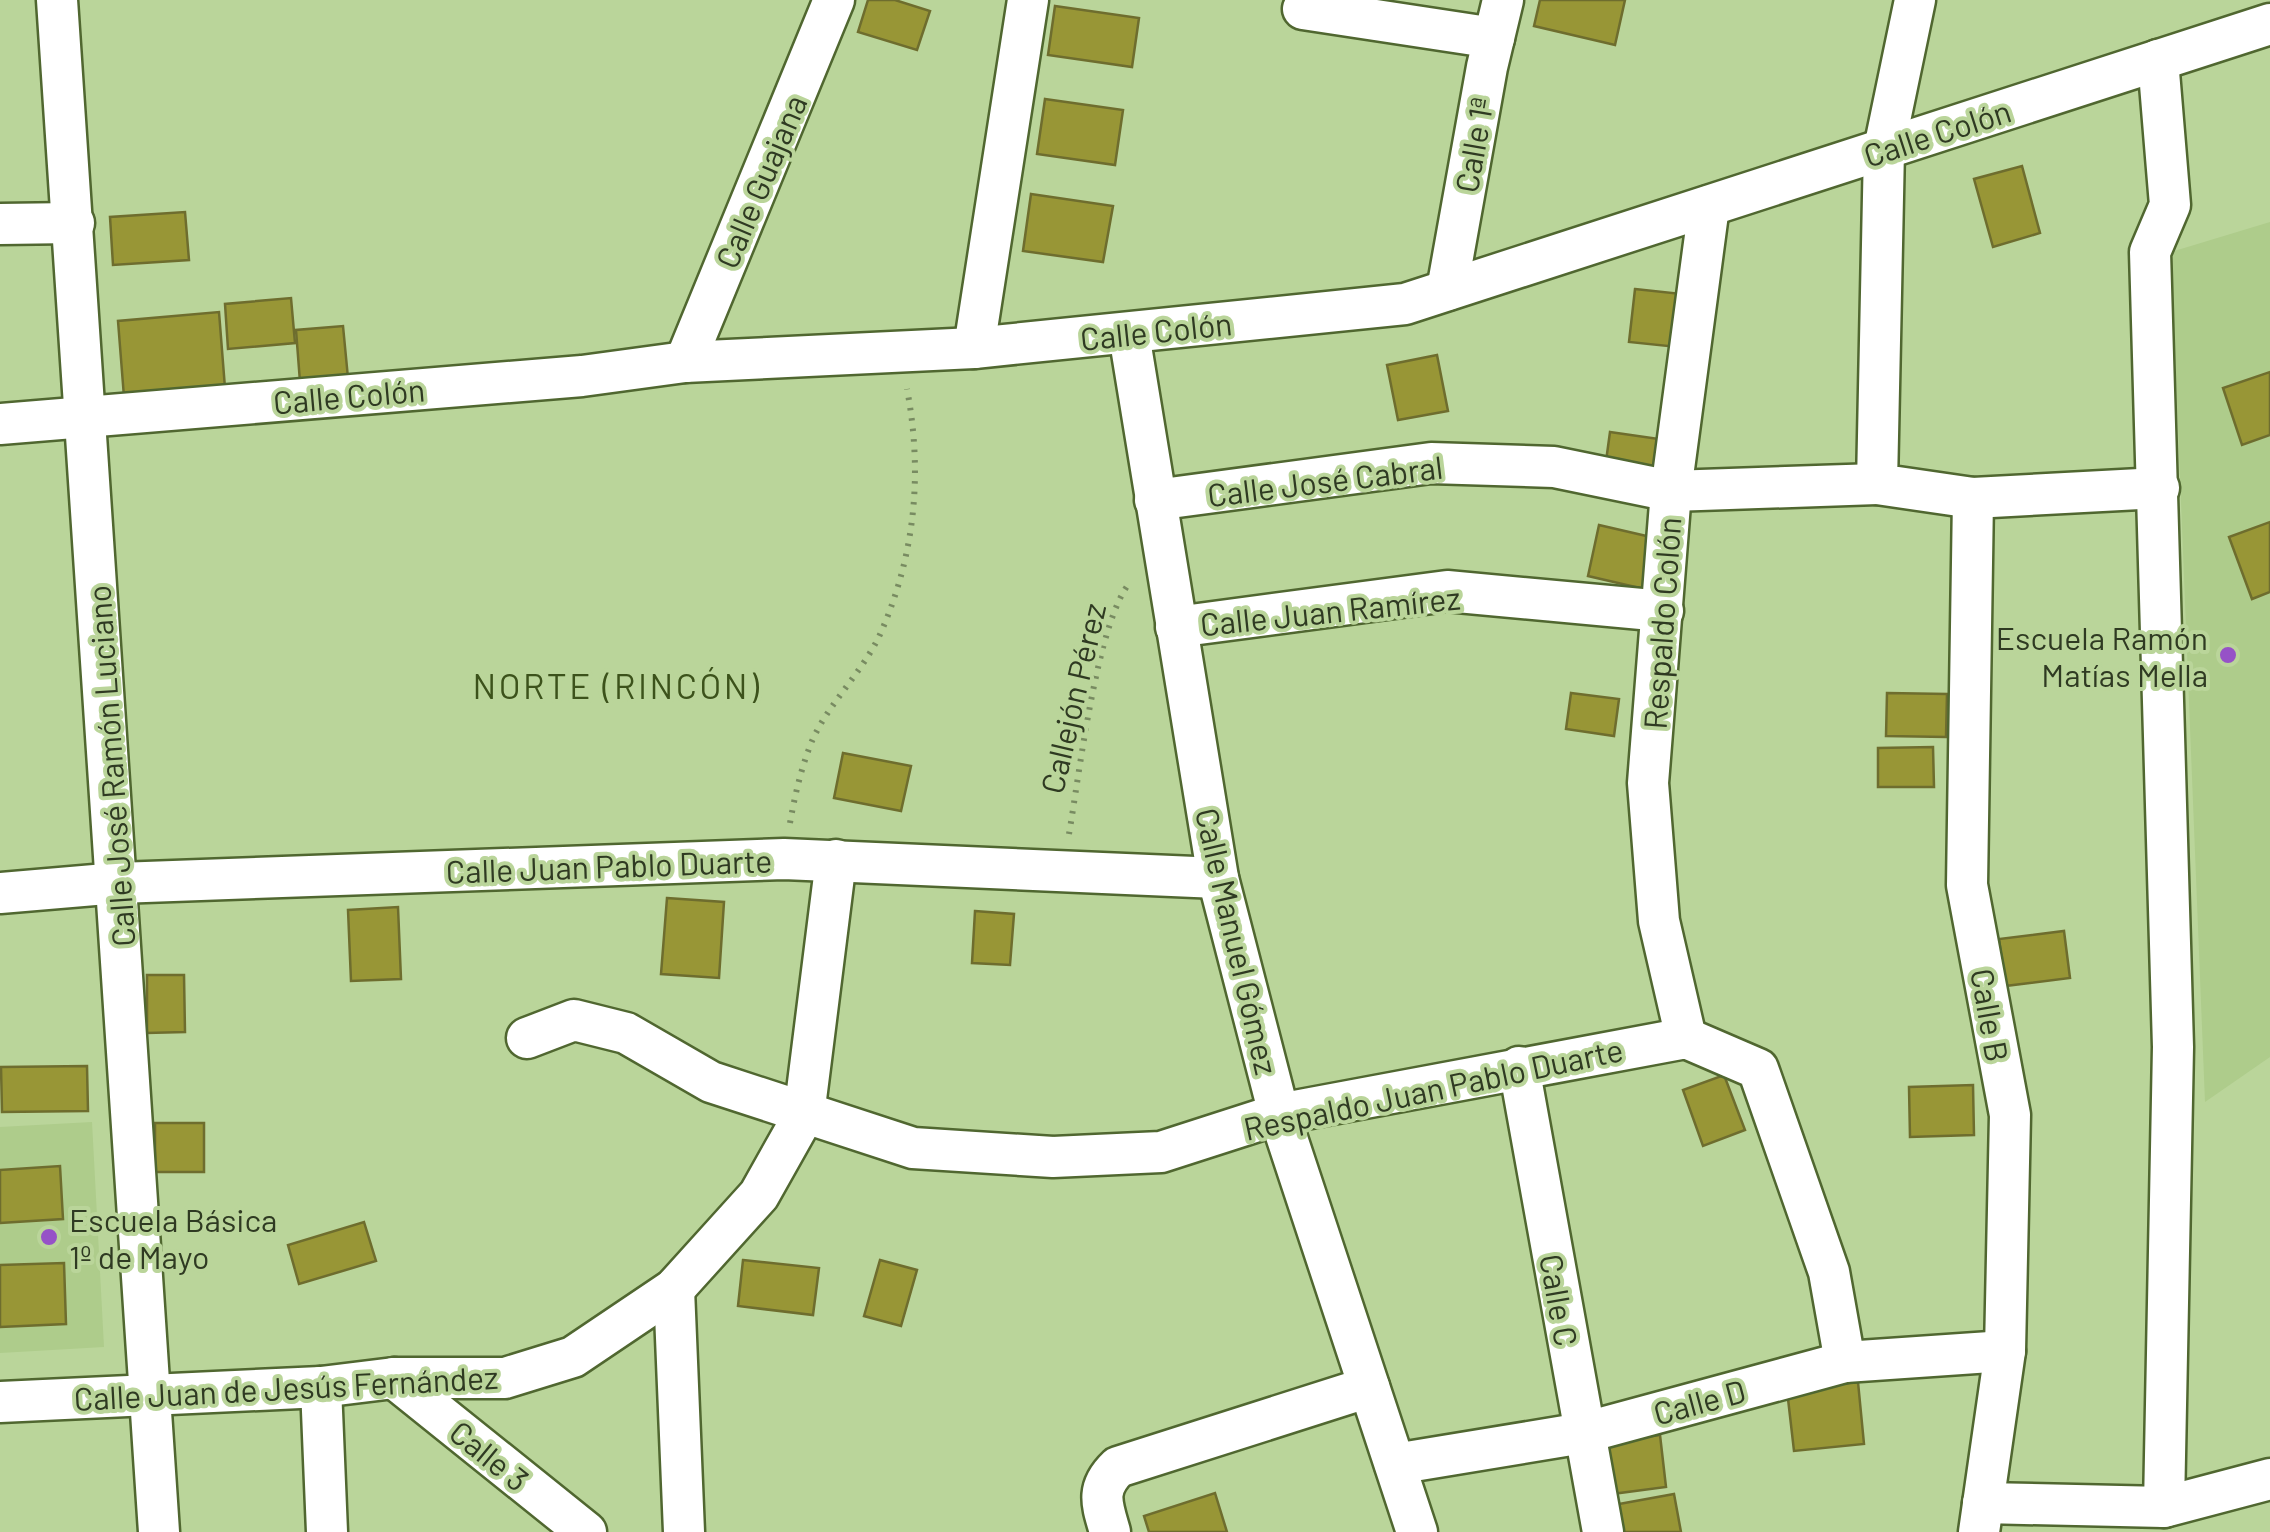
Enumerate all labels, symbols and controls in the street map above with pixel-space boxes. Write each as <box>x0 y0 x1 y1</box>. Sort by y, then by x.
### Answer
street label: Calle Guajana <box>706 89 814 273</box>
street label: Calle Colón <box>1859 90 2015 174</box>
street label: Calle 1ª <box>1446 95 1500 195</box>
street label: Calle Colón <box>1078 303 1234 357</box>
street label: Calle Colón <box>271 369 427 421</box>
street label: Calle José Cabral <box>1205 447 1445 513</box>
street label: Respaldo Colón <box>1635 515 1687 731</box>
street label: Calle Juan Ramírez <box>1198 577 1462 643</box>
street label: Calle José Ramón Luciano <box>78 584 142 948</box>
street label: Callejón Pérez <box>1032 599 1112 797</box>
place label: Escuela Ramón Matías Mella <box>1996 618 2208 693</box>
marker: Escuela Ramón Matías Mella <box>2217 644 2239 666</box>
district label: NORTE (RINCÓN) <box>473 664 762 706</box>
street label: Calle Manuel Gómez <box>1189 804 1287 1078</box>
street label: Calle Juan Pablo Duarte <box>445 840 773 890</box>
street label: Calle B <box>1964 966 2018 1064</box>
street label: Respaldo Juan Pablo Duarte <box>1240 1029 1626 1147</box>
place label: Escuela Básica 1º de Mayo <box>69 1200 277 1275</box>
marker: Escuela Básica 1º de Mayo <box>38 1226 60 1248</box>
street label: Calle C <box>1533 1251 1587 1349</box>
street label: Calle Juan de Jesús Fernández <box>73 1357 499 1417</box>
street label: Calle D <box>1649 1371 1749 1431</box>
street label: Calle 3 <box>443 1412 537 1498</box>

